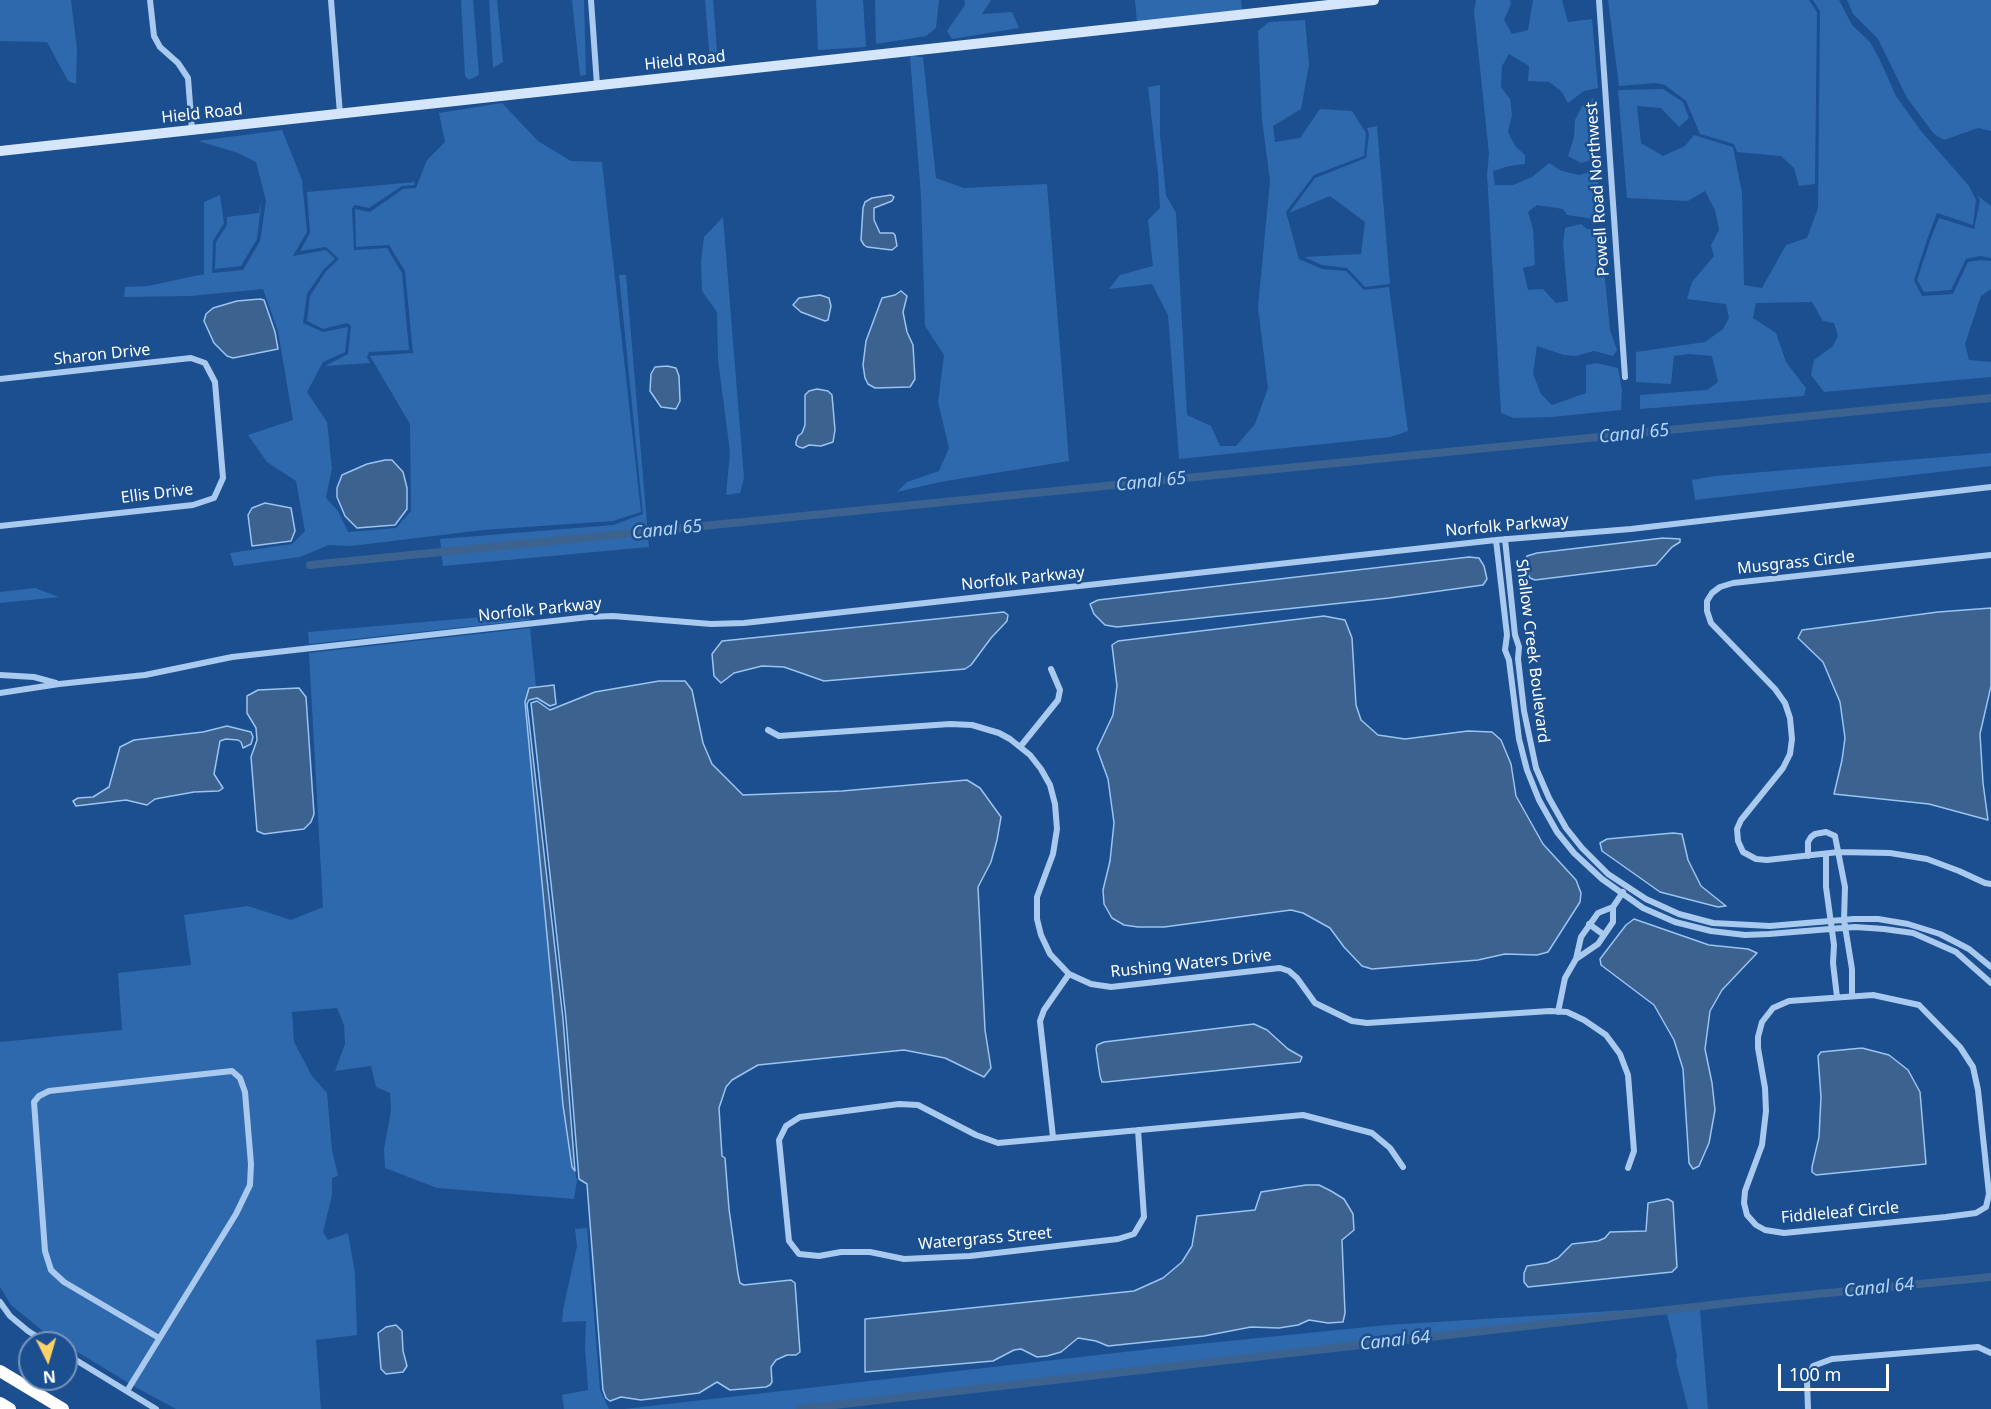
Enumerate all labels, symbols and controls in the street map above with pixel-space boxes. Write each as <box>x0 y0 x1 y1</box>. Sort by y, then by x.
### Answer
street label: Hield Road <box>643 47 727 75</box>
street label: Hield Road <box>160 100 244 128</box>
street label: Powell Road Northwest <box>1582 101 1614 277</box>
street label: Sharon Drive <box>53 340 151 370</box>
water label: Canal 65 <box>1598 420 1670 448</box>
water label: Canal 65 <box>1115 468 1187 496</box>
street label: Ellis Drive <box>120 480 194 508</box>
street label: Norfolk Parkway <box>1444 511 1570 541</box>
water label: Canal 65 <box>631 516 703 544</box>
street label: Musgrass Circle <box>1736 547 1856 579</box>
street label: Shallow Creek Boulevard <box>1511 558 1553 744</box>
street label: Norfolk Parkway <box>960 563 1086 595</box>
street label: Norfolk Parkway <box>477 594 603 626</box>
street label: Rushing Waters Drive <box>1110 946 1272 982</box>
street label: Fiddleleaf Circle <box>1780 1198 1900 1228</box>
street label: Watergrass Street <box>917 1224 1053 1254</box>
water label: Canal 64 <box>1843 1274 1915 1302</box>
water label: Canal 64 <box>1359 1327 1431 1355</box>
north arrow <box>18 1331 78 1391</box>
scale bar <box>1781 1352 1892 1390</box>
text: 100 m <box>1789 1362 1841 1386</box>
text: N <box>42 1365 57 1388</box>

